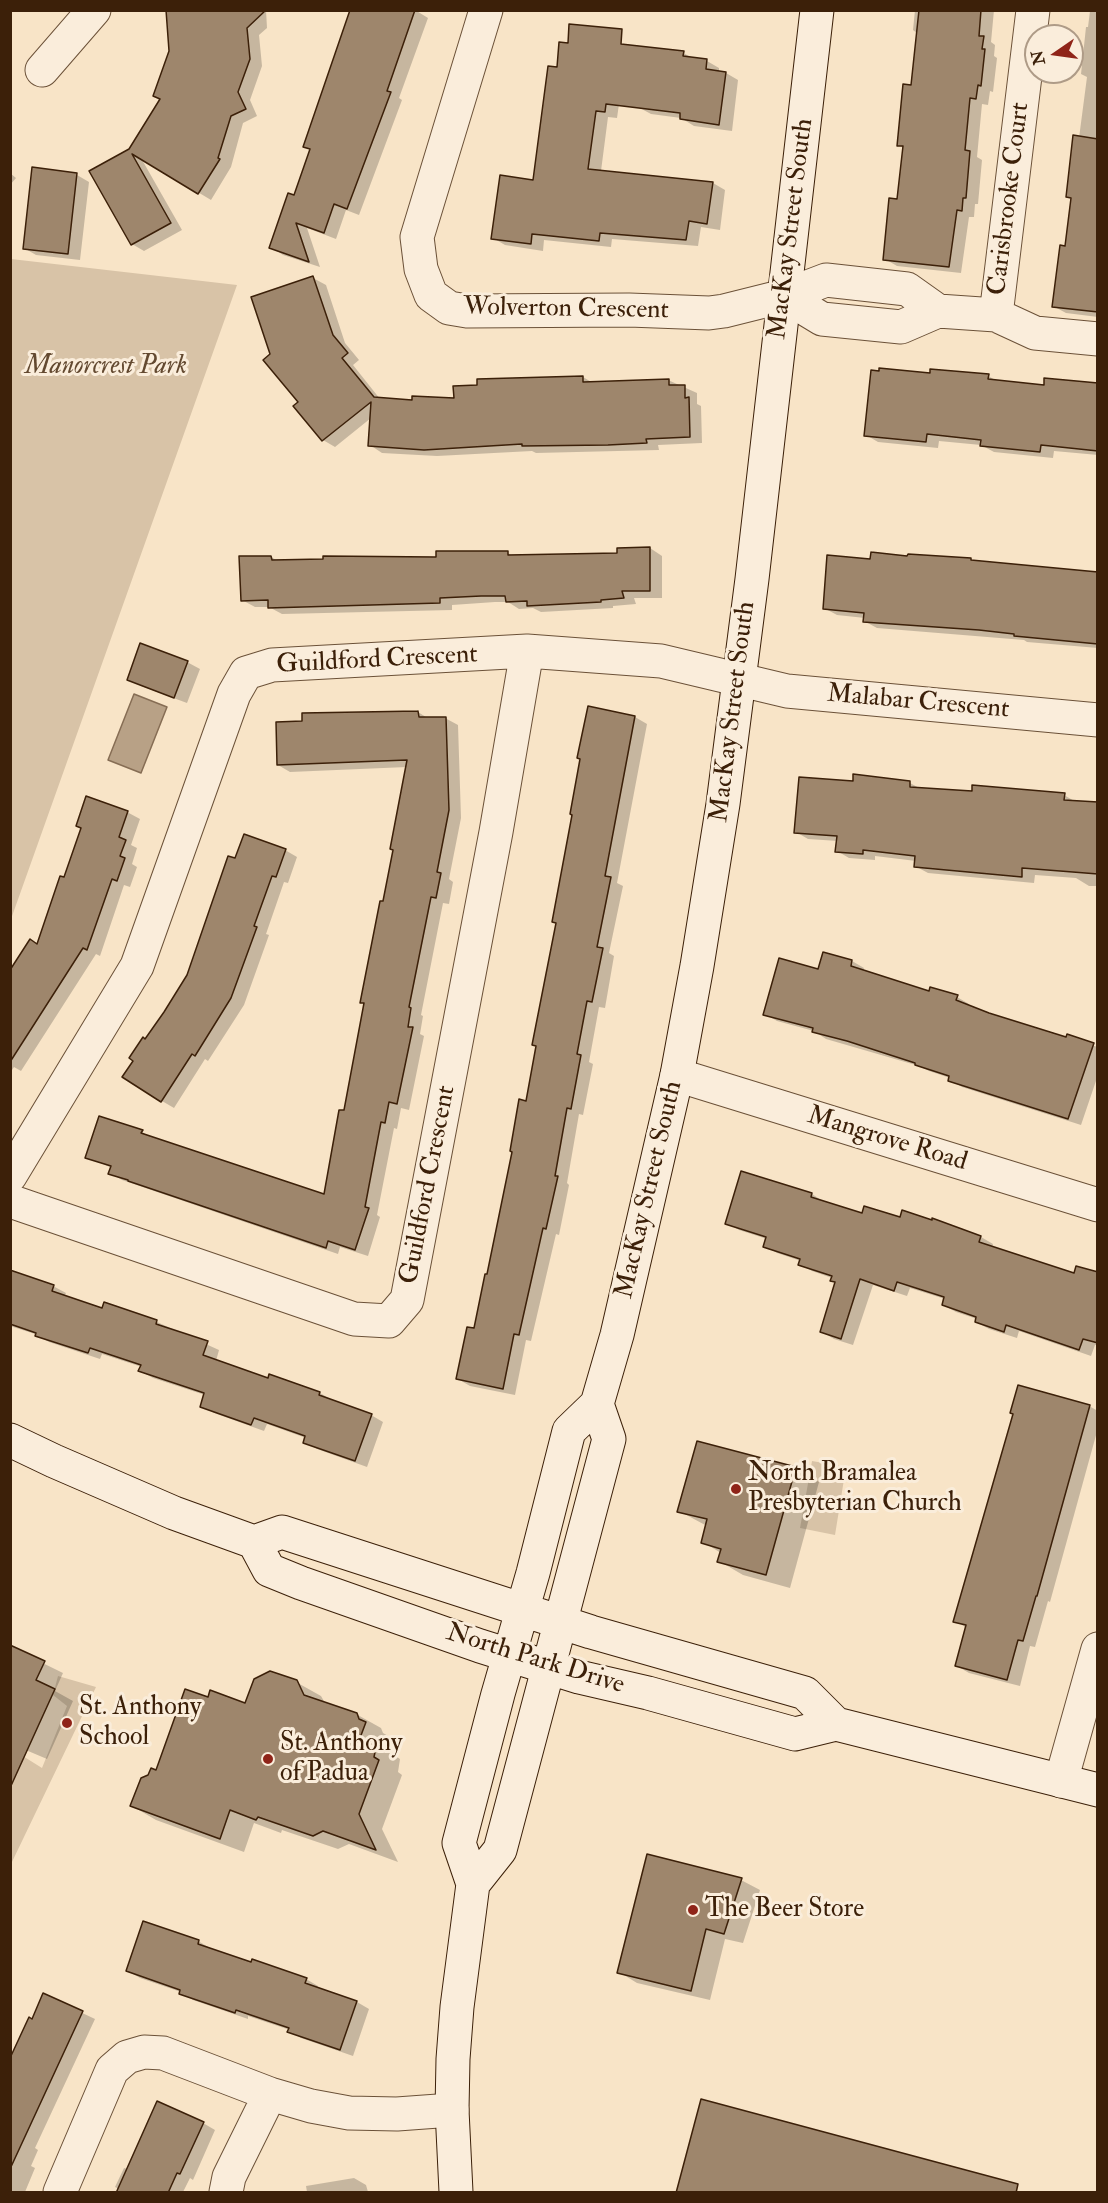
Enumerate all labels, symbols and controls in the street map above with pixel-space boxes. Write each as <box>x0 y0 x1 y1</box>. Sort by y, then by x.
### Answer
north arrow <box>1024 24 1084 84</box>
text: N <box>1027 48 1050 67</box>
street label: Carisbrooke Court <box>983 101 1037 297</box>
street label: MacKay Street South <box>763 117 821 341</box>
street label: Wolverton Crescent <box>463 293 669 327</box>
park label: Manorcrest Park <box>25 351 187 383</box>
street label: MacKay Street South <box>705 600 763 824</box>
street label: Guildford Crescent <box>276 640 478 682</box>
street label: Malabar Crescent <box>826 679 1010 727</box>
street label: MacKay Street South <box>610 1078 690 1302</box>
street label: Guildford Crescent <box>394 1083 464 1287</box>
street label: Mangrove Road <box>803 1101 971 1179</box>
place label: North Bramalea Presbyterian Church <box>748 1458 962 1520</box>
marker: North Bramalea Presbyterian Church <box>729 1482 743 1496</box>
street label: North Park Drive <box>442 1618 628 1702</box>
place label: St. Anthony School <box>79 1692 201 1754</box>
marker: St. Anthony School <box>60 1716 74 1730</box>
place label: St. Anthony of Padua <box>280 1728 402 1790</box>
marker: St. Anthony of Padua <box>261 1752 275 1766</box>
place label: The Beer Store <box>705 1894 864 1926</box>
marker: The Beer Store <box>686 1903 700 1917</box>

